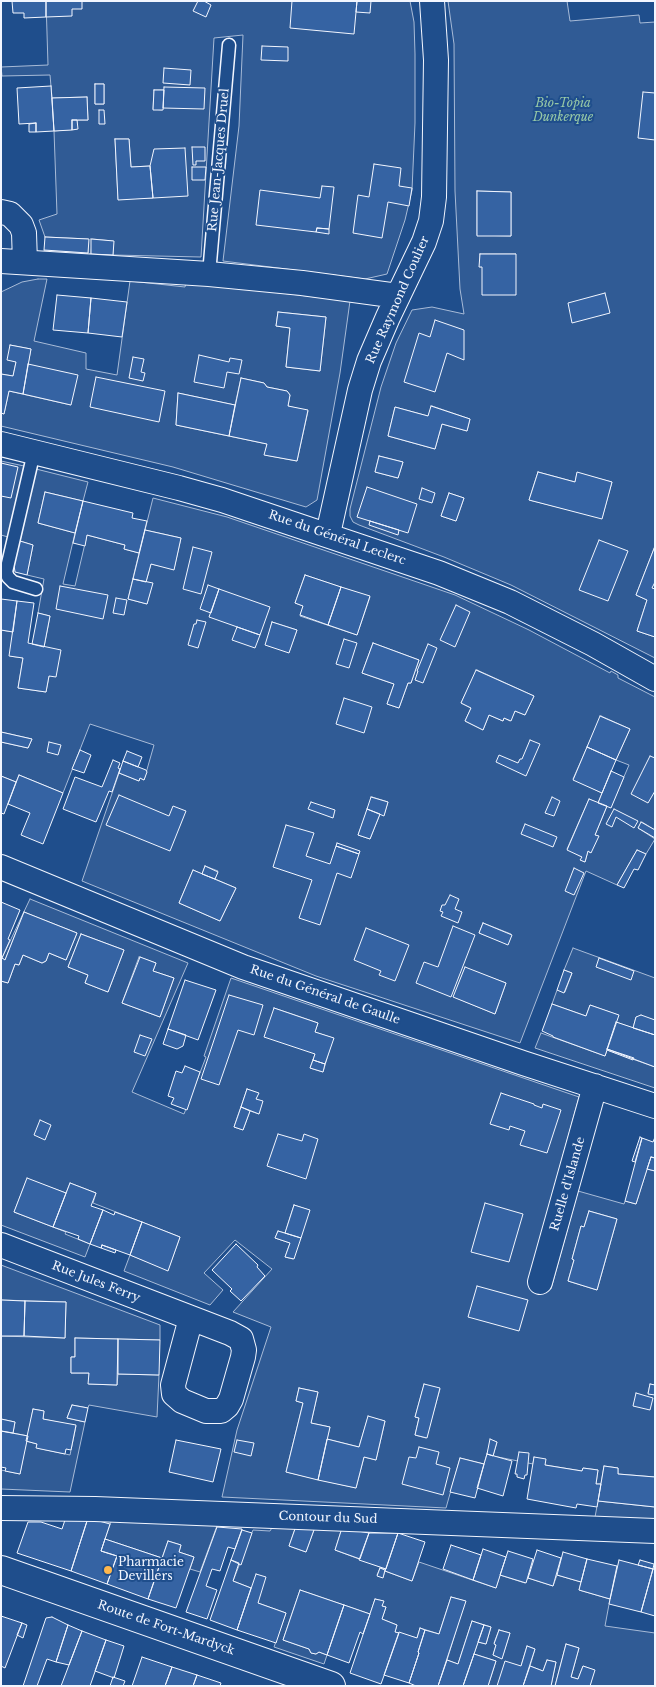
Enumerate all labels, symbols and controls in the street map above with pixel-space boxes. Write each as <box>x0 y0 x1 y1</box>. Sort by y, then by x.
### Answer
street label: Rue Jean-Jacques Druel <box>206 88 232 232</box>
park label: Bio-Topia Dunkerque <box>533 97 593 125</box>
street label: Rue Raymond Coulier <box>363 234 433 366</box>
street label: Rue du Général Leclerc <box>266 508 408 568</box>
street label: Rue du Général de Gaulle <box>248 963 402 1027</box>
street label: Ruelle d'Islande <box>548 1135 588 1233</box>
street label: Rue Jules Ferry <box>50 1259 142 1305</box>
street label: Contour du Sud <box>278 1509 378 1527</box>
place label: Pharmacie Devillers <box>118 1556 184 1584</box>
marker: Pharmacie Devillers <box>102 1564 114 1576</box>
street label: Route de Fort-Mardyck <box>95 1598 237 1658</box>

